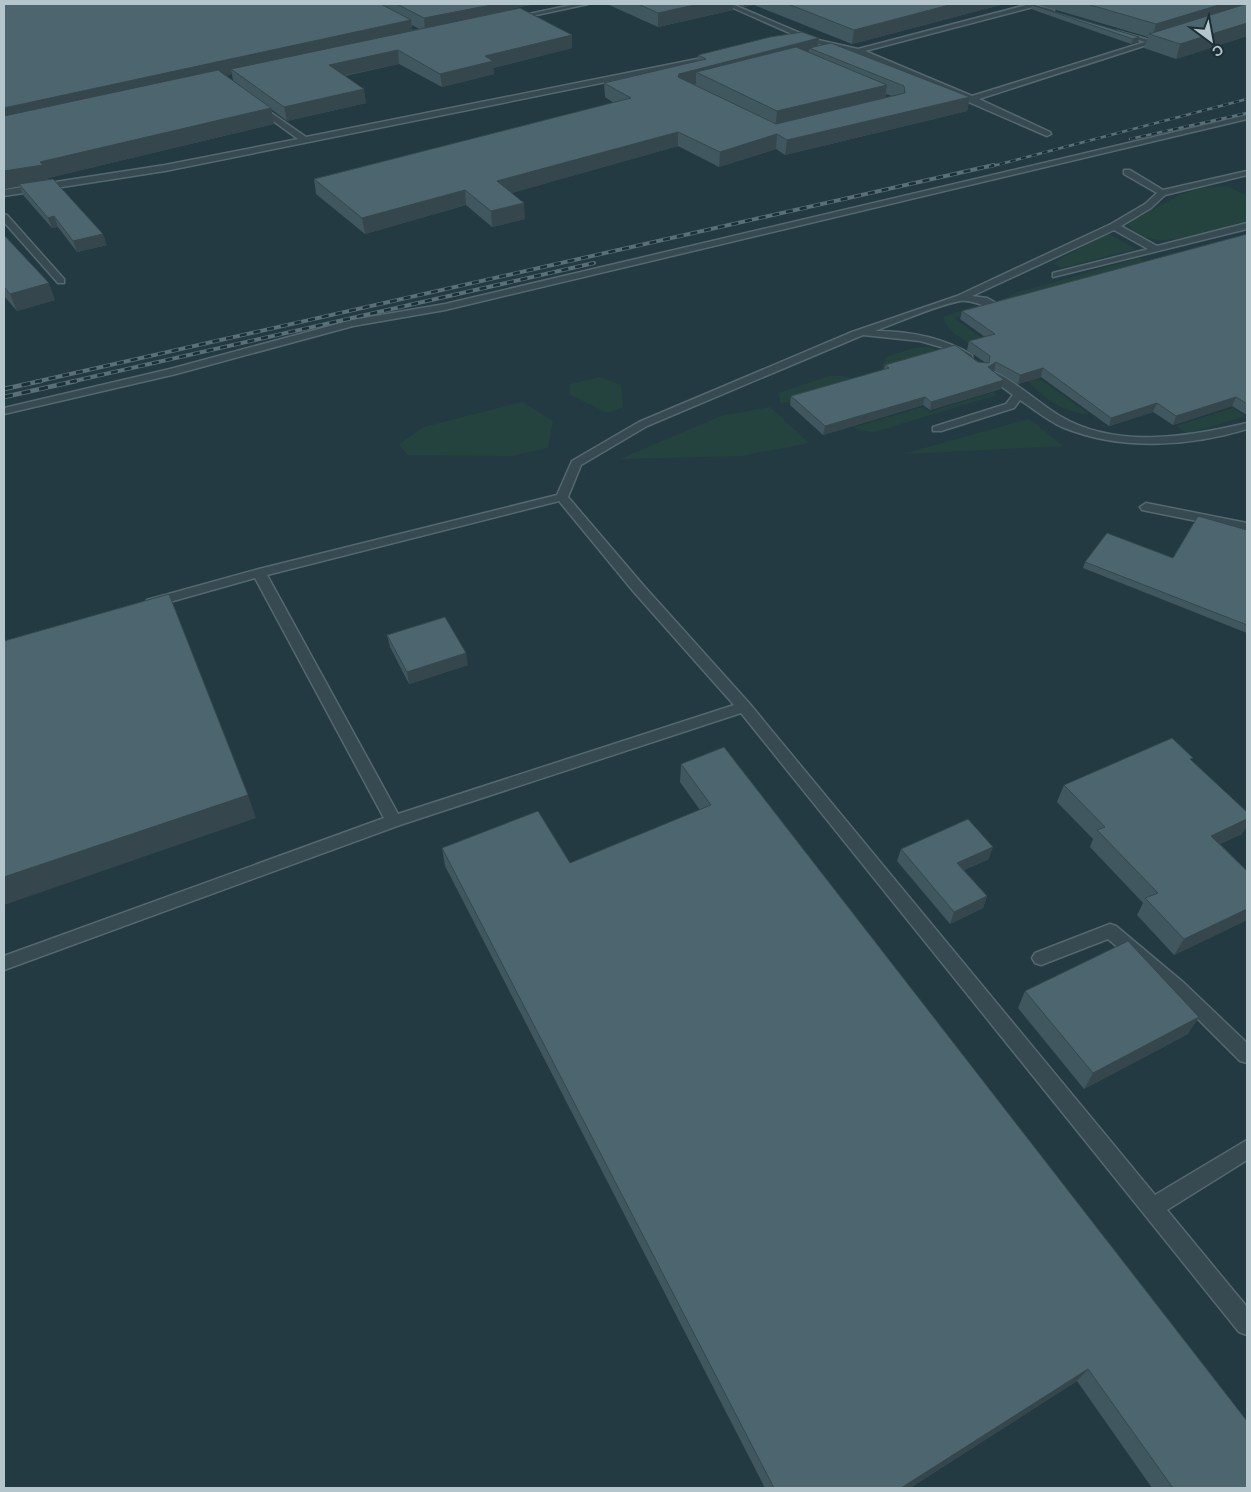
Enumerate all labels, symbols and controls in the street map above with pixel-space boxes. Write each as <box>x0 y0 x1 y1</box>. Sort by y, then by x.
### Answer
north arrow <box>1186 15 1236 65</box>
text: С <box>1209 42 1226 60</box>

